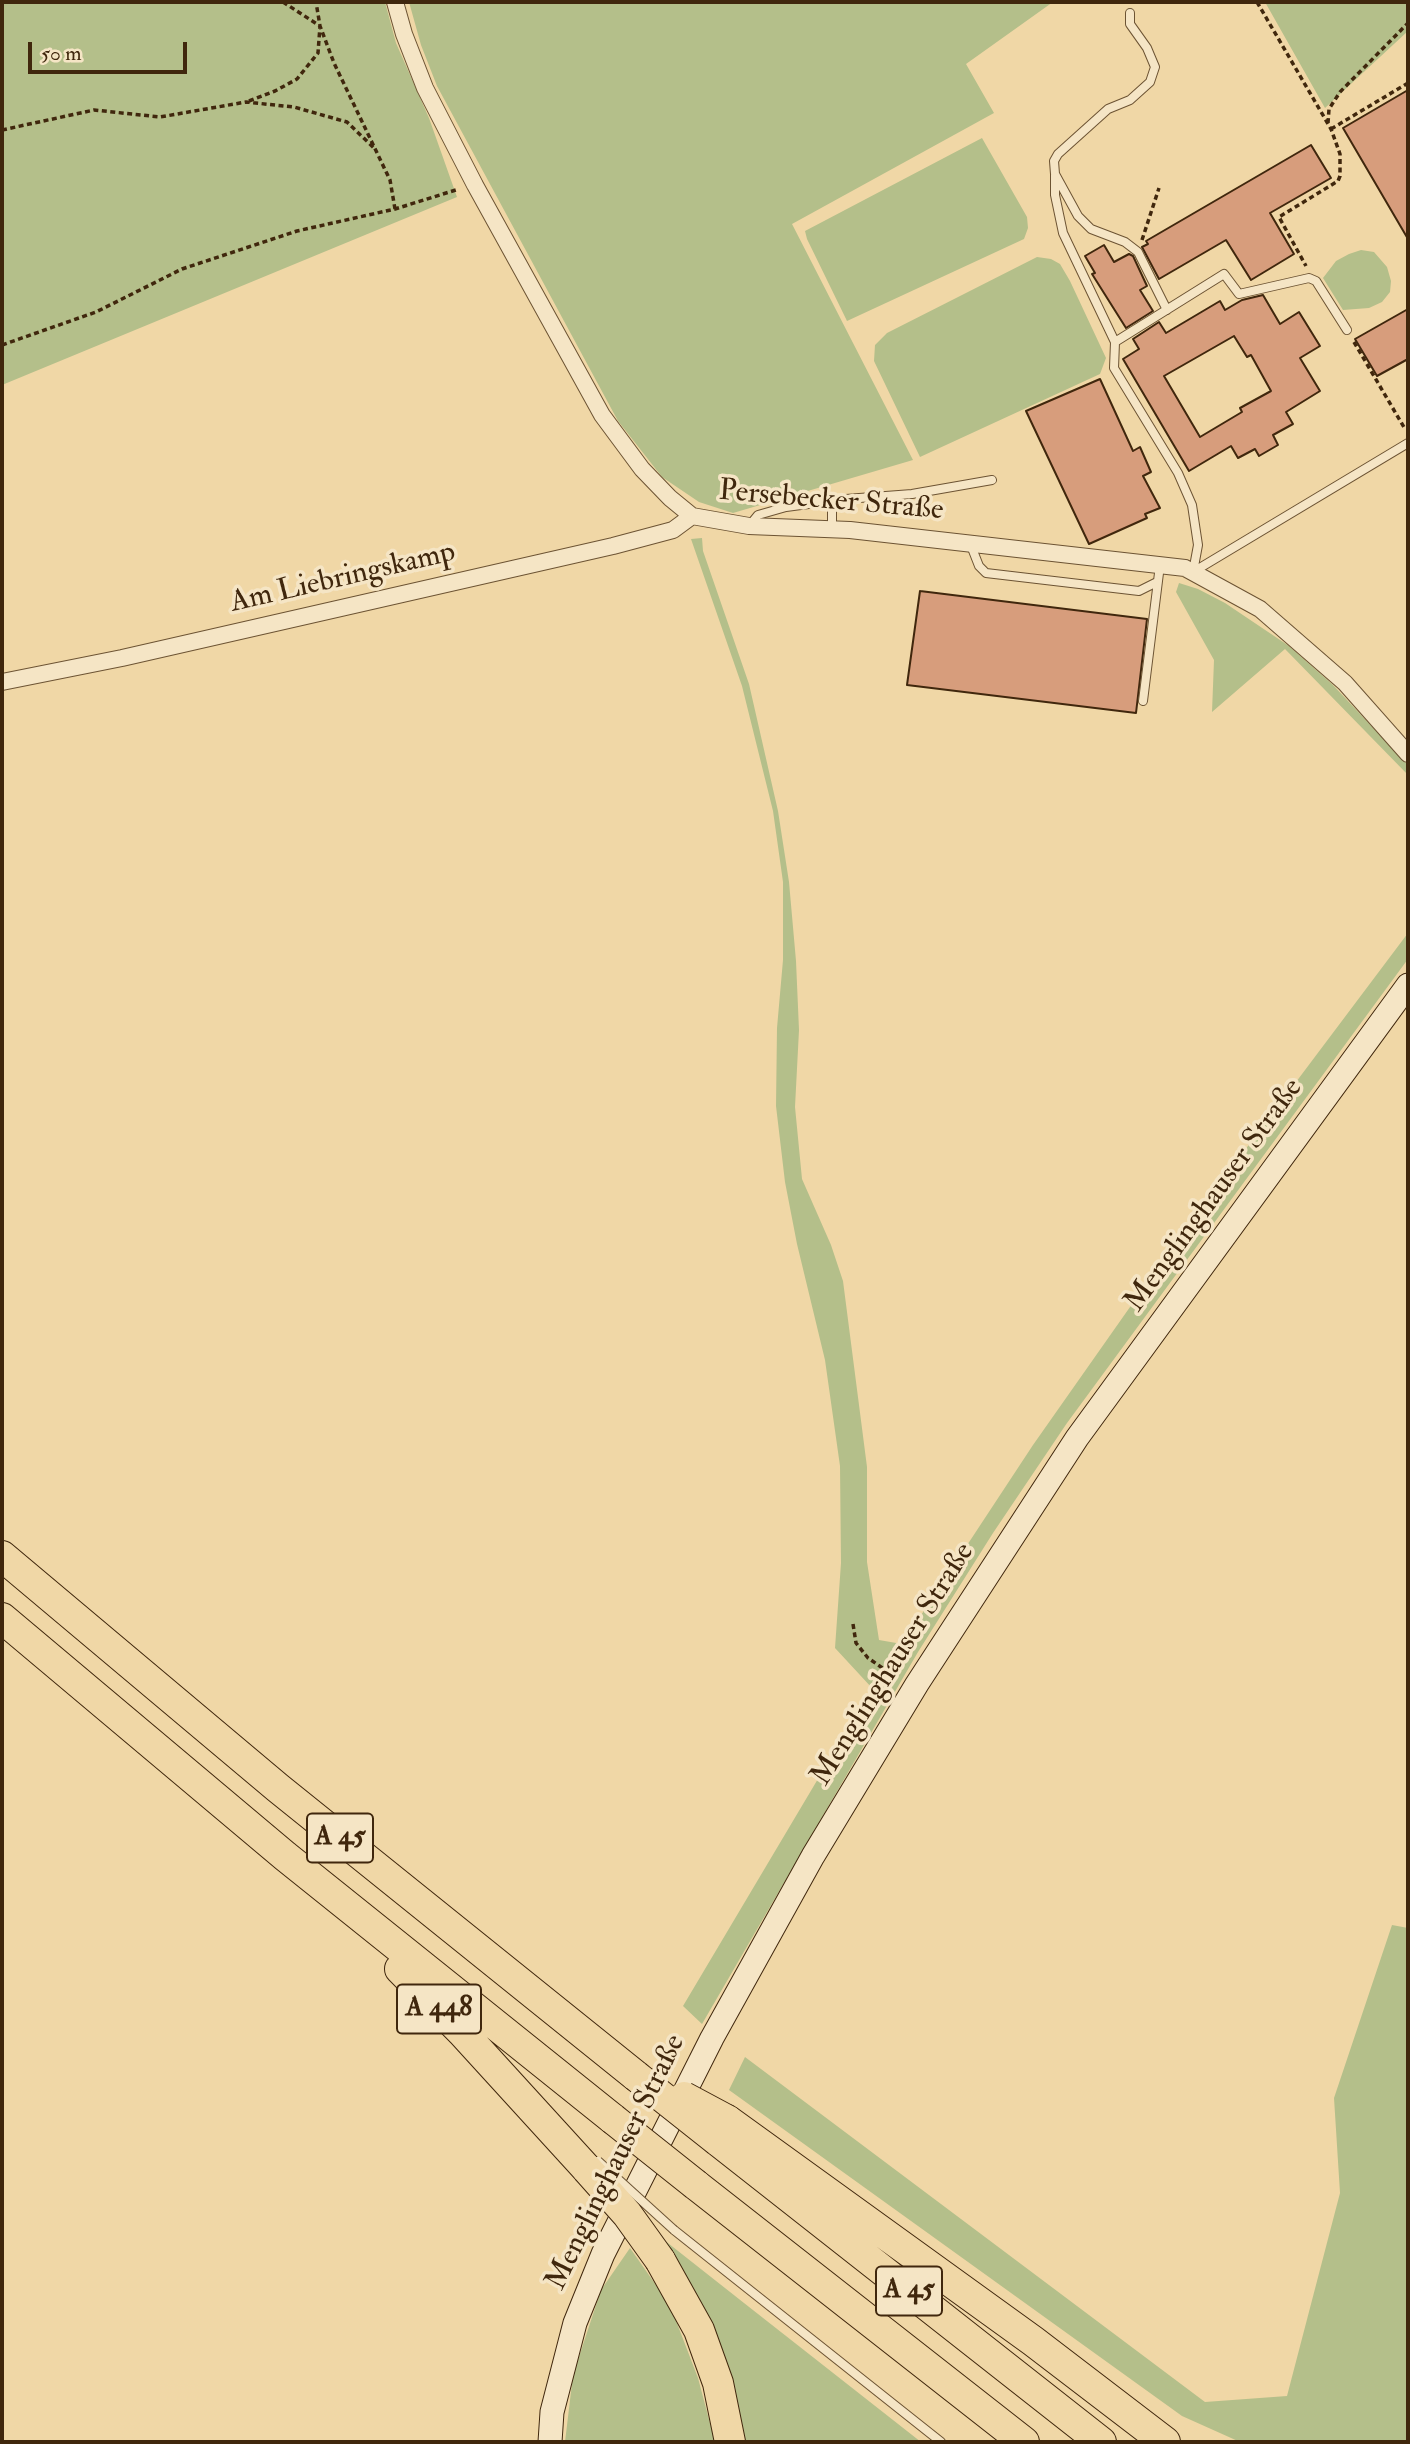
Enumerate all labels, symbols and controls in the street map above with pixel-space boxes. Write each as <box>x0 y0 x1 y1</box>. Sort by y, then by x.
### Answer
scale bar <box>32 28 191 72</box>
text: 50 m <box>41 40 82 67</box>
street label: Persebecker Straße <box>717 474 945 530</box>
street label: Am Liebringskamp <box>227 536 459 622</box>
street label: Menglinghauser Straße <box>1118 1072 1312 1320</box>
street label: Menglinghauser Straße <box>805 1537 983 1793</box>
road number: A 45 <box>307 1814 373 1862</box>
road number: A 448 <box>397 1984 481 2034</box>
street label: Menglinghauser Straße <box>540 2029 694 2297</box>
road number: A 45 <box>876 2266 942 2316</box>

